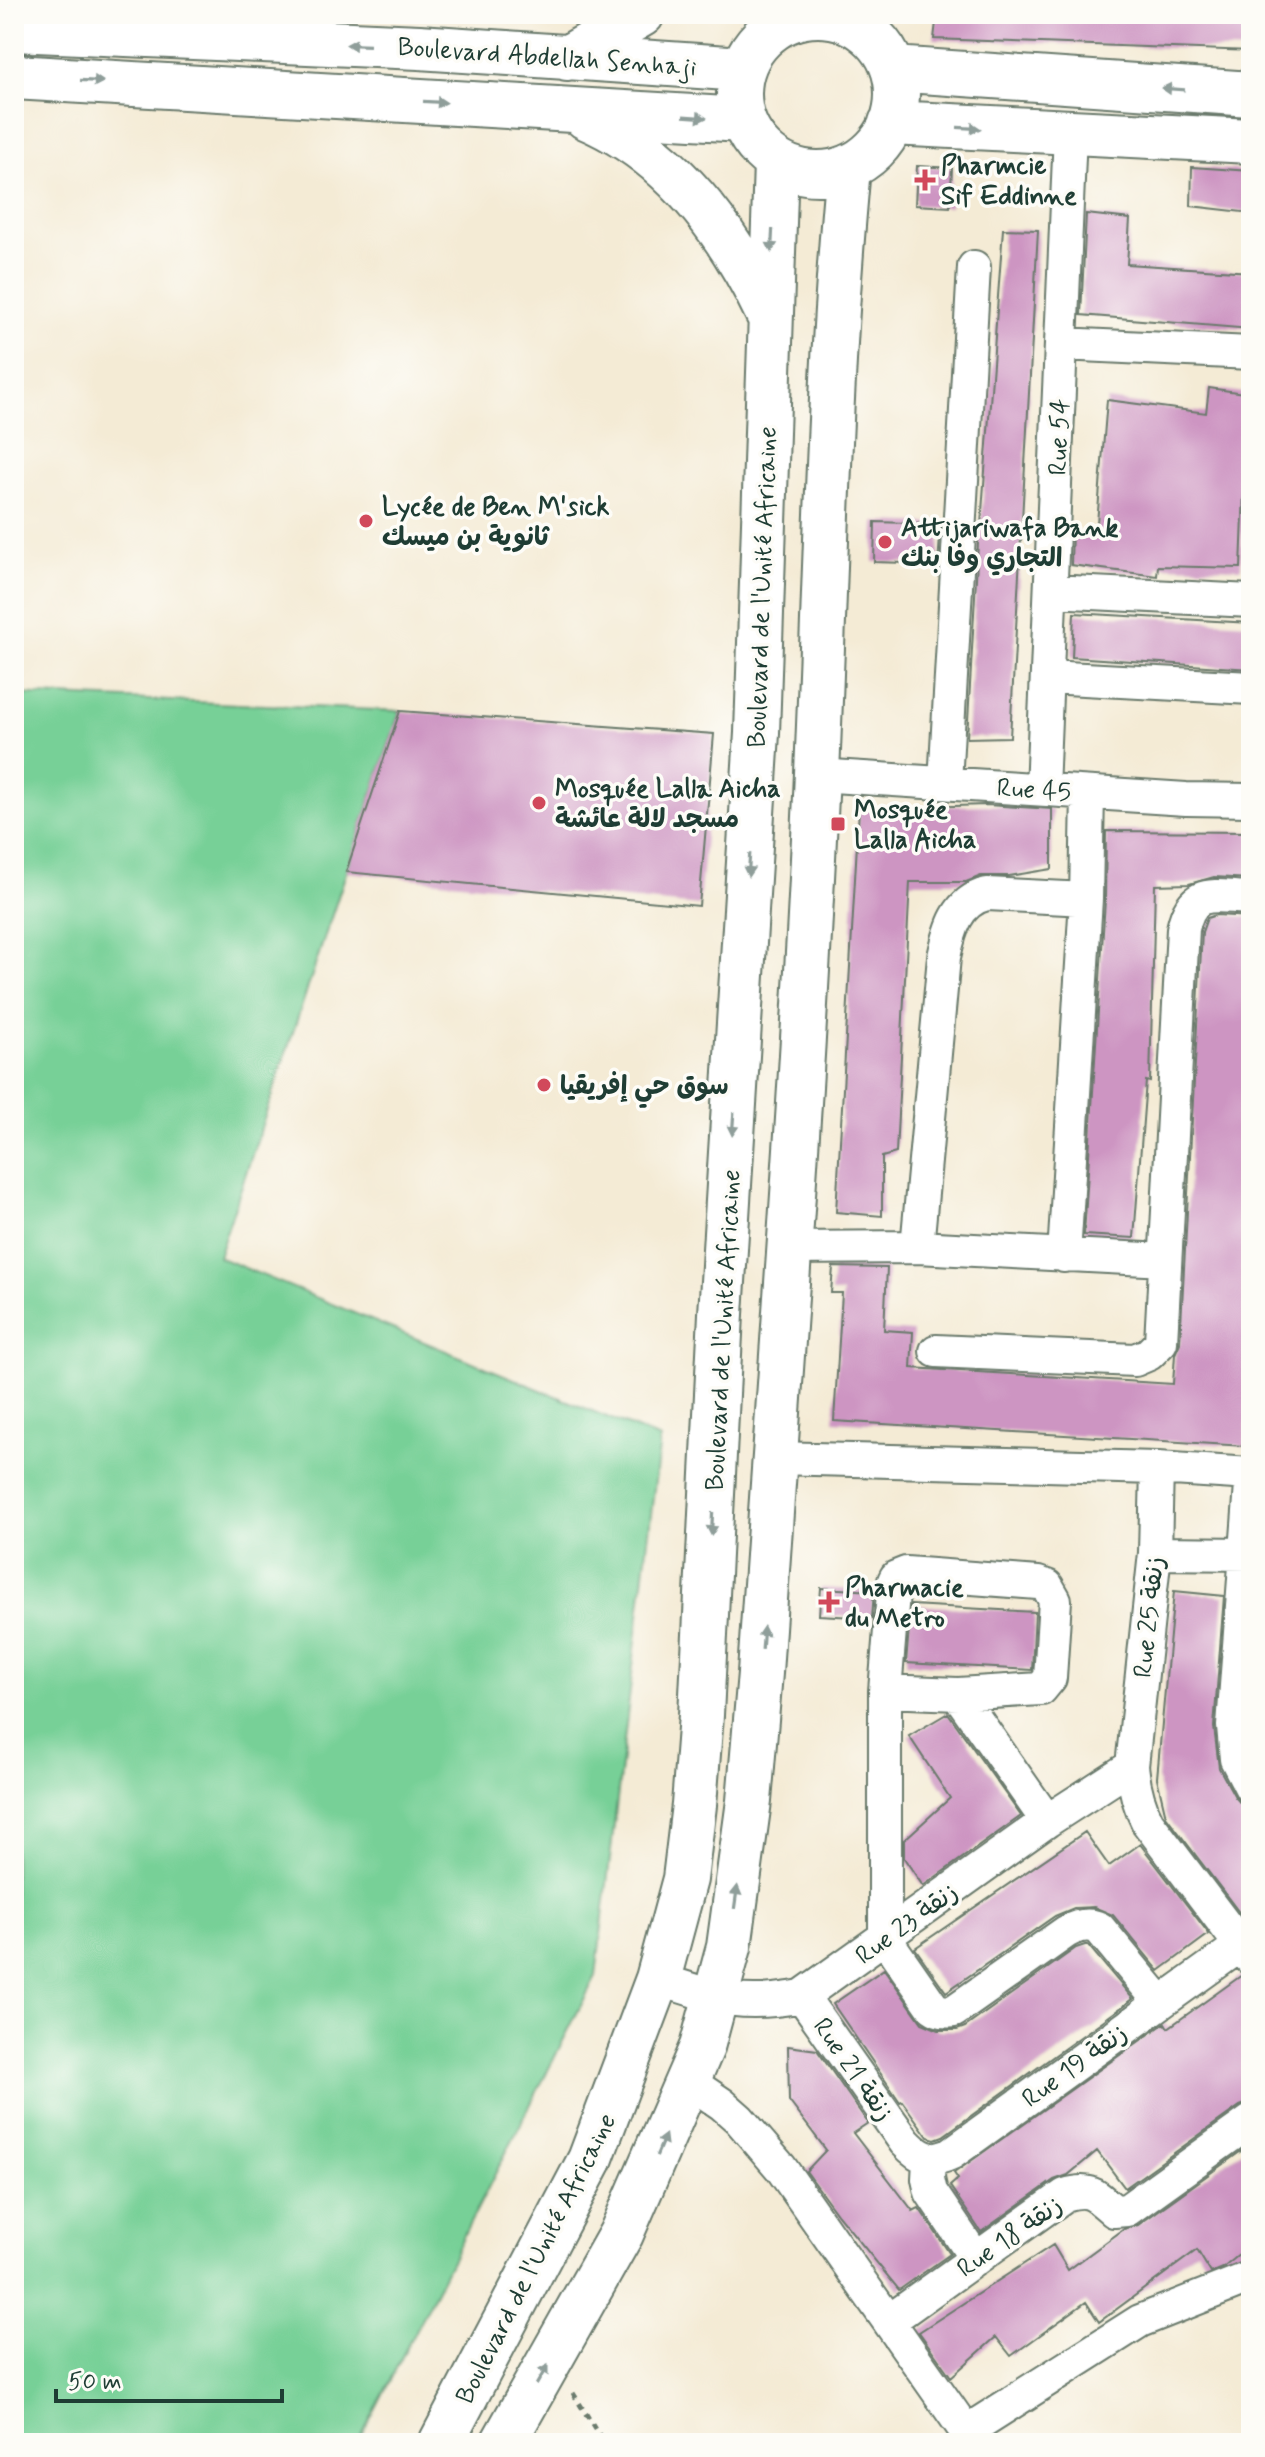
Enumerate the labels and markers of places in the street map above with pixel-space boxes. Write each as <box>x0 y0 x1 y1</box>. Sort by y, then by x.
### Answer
place label: Pharmcie Sif Eddinne <box>941 150 1077 214</box>
marker: Pharmcie Sif Eddinne <box>916 171 934 189</box>
place label: Lycée de Ben M'sick ثانوية بن ميسك <box>382 491 610 555</box>
marker: Lycée de Ben M'sick ثانوية بن ميسك <box>357 512 375 530</box>
place label: Attijariwafa Bank التجاري وفا بنك <box>901 512 1118 576</box>
marker: Attijariwafa Bank التجاري وفا بنك <box>876 533 894 551</box>
place label: Mosquée Lalla Aicha مسجد لالة عائشة <box>555 773 781 837</box>
marker: Mosquée Lalla Aicha مسجد لالة عائشة <box>530 794 548 812</box>
place label: Mosquée Lalla Aicha <box>854 794 976 858</box>
marker: Mosquée Lalla Aicha <box>829 815 847 833</box>
place label: سوق حي إفريقيا <box>560 1070 729 1109</box>
marker: سوق حي إفريقيا <box>535 1076 553 1094</box>
place label: Pharmacie du Metro <box>845 1572 964 1636</box>
marker: Pharmacie du Metro <box>820 1593 838 1611</box>

